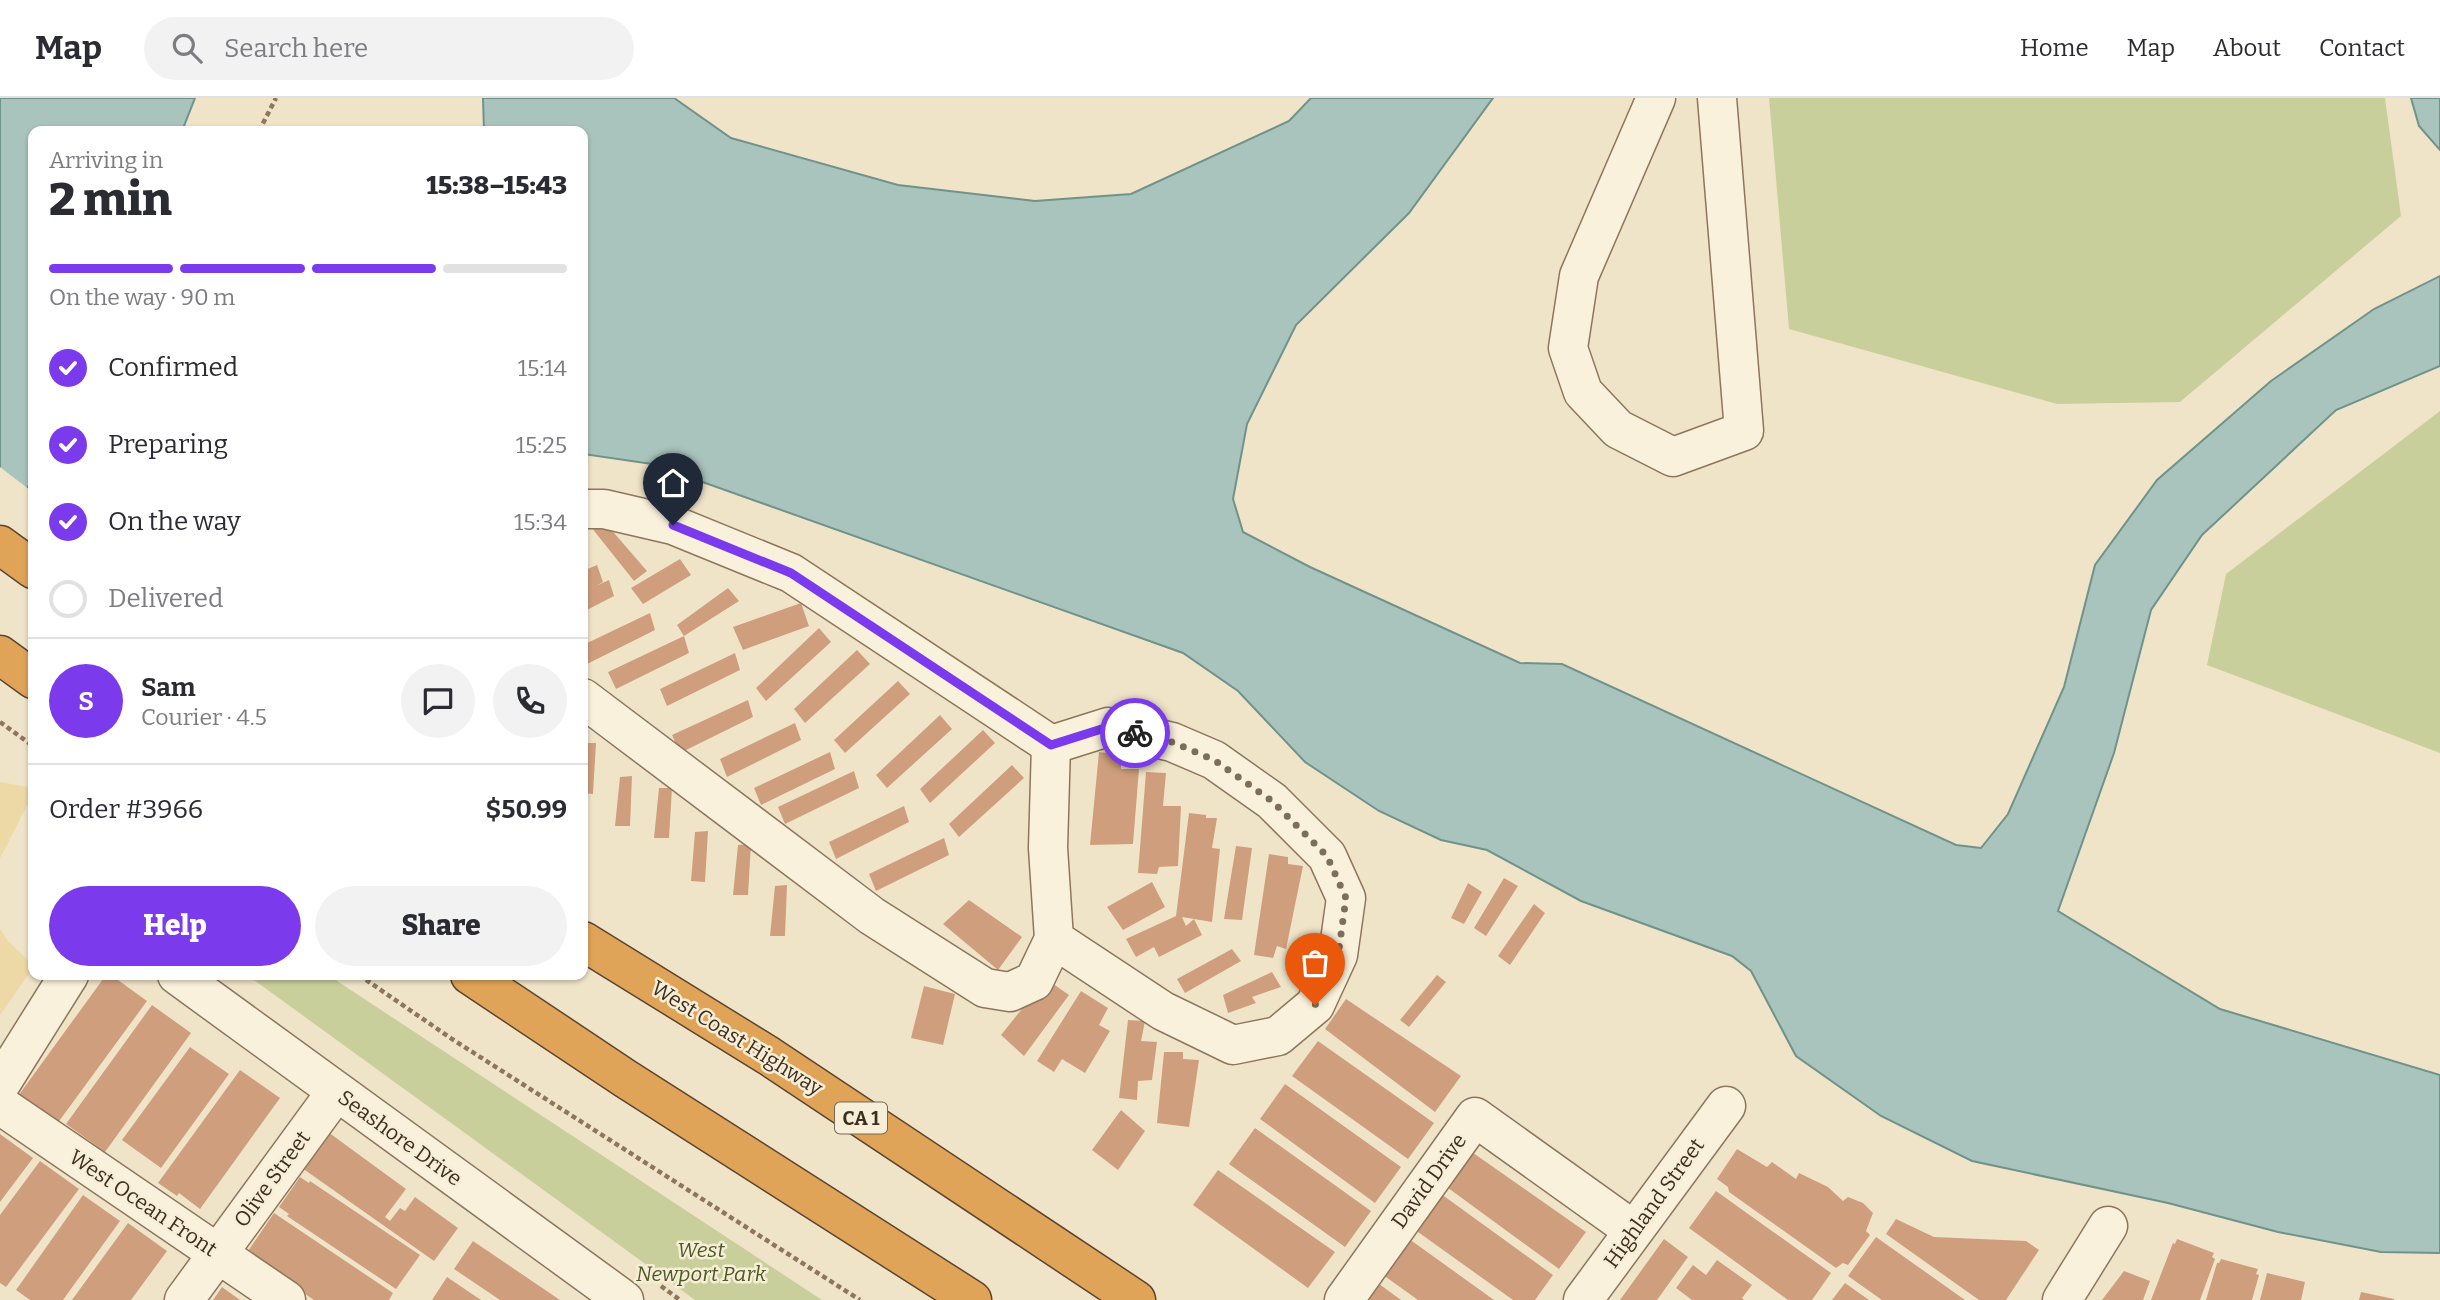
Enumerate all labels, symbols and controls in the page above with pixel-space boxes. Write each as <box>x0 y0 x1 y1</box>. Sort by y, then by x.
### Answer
search box <box>144 17 634 80</box>
text: Map <box>35 28 102 68</box>
icon: search <box>168 29 206 67</box>
text: Search here <box>224 33 368 64</box>
text: Home <box>2020 34 2089 62</box>
text: Map <box>2127 34 2175 62</box>
text: About <box>2213 34 2281 62</box>
text: Contact <box>2319 34 2405 62</box>
text: Arriving in <box>49 146 163 174</box>
text: 15:38–15:43 <box>426 170 567 201</box>
text: 2 min <box>49 172 172 227</box>
text: On the way · 90 m <box>49 283 235 311</box>
icon: check <box>49 349 87 387</box>
text: Confirmed <box>108 352 238 383</box>
text: 15:14 <box>518 354 567 382</box>
icon: check <box>49 426 87 464</box>
text: Preparing <box>108 429 228 460</box>
text: 15:25 <box>516 431 567 459</box>
pin <box>643 453 703 525</box>
icon: home <box>654 464 692 502</box>
icon: check <box>49 503 87 541</box>
text: On the way <box>108 506 241 537</box>
text: 15:34 <box>514 508 567 536</box>
text: Delivered <box>108 583 223 614</box>
button: chat <box>401 664 475 738</box>
button: phone <box>493 664 567 738</box>
text: Sam <box>141 672 196 703</box>
text: S <box>78 686 94 717</box>
courier <box>1100 698 1170 768</box>
text: Courier · 4.5 <box>141 703 267 731</box>
icon: bike <box>1116 714 1154 752</box>
text: Order #3966 <box>49 794 203 825</box>
text: $50.99 <box>485 794 567 825</box>
button: Help <box>49 886 301 966</box>
button: Share <box>315 886 567 966</box>
pin <box>1285 933 1345 1005</box>
icon: bag <box>1296 944 1334 982</box>
street label: West Coast Highway <box>647 975 828 1102</box>
street label: Seashore Drive <box>333 1084 467 1192</box>
road number: CA 1 <box>835 1102 887 1134</box>
street label: Olive Street <box>228 1125 316 1232</box>
street label: David Drive <box>1386 1128 1472 1234</box>
street label: Highland Street <box>1598 1133 1710 1273</box>
street label: West Ocean Front <box>64 1144 222 1262</box>
park label: West Newport Park <box>636 1237 767 1287</box>

